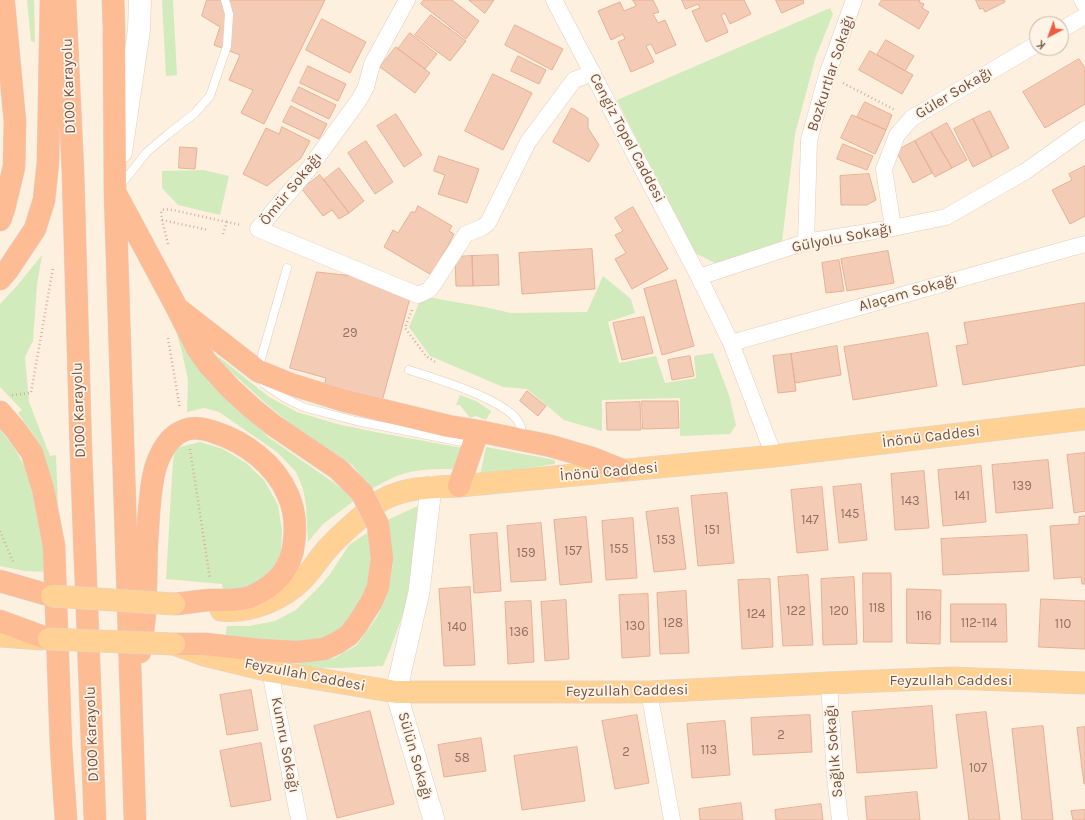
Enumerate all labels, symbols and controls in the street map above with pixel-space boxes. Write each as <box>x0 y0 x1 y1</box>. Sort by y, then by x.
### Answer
street label: Bozkurtlar Sokağı <box>804 12 858 134</box>
north arrow <box>1029 16 1069 56</box>
text: K <box>1034 37 1048 52</box>
street label: D100 Karayolu <box>58 38 80 134</box>
street label: Güler Sokağı <box>912 63 996 123</box>
street label: Cengiz Topel Caddesi <box>585 70 669 206</box>
street label: Ömür Sokağı <box>256 149 326 229</box>
street label: Gülyolu Sokağı <box>790 219 894 257</box>
street label: Alaçam Sokağı <box>857 270 959 316</box>
house number: 29 <box>342 325 358 341</box>
street label: D100 Karayolu <box>68 362 90 458</box>
street label: İnönü Caddesi <box>881 422 981 452</box>
street label: İnönü Caddesi <box>559 459 659 485</box>
house number: 139 <box>1012 478 1032 494</box>
house number: 141 <box>954 488 970 504</box>
house number: 143 <box>900 493 920 509</box>
house number: 145 <box>841 506 859 522</box>
house number: 147 <box>801 512 819 528</box>
house number: 151 <box>704 522 720 538</box>
house number: 153 <box>656 532 676 548</box>
house number: 155 <box>610 541 628 557</box>
house number: 157 <box>564 543 582 559</box>
house number: 159 <box>516 545 536 561</box>
house number: 118 <box>869 600 885 616</box>
house number: 122 <box>786 603 806 619</box>
house number: 120 <box>829 603 849 619</box>
house number: 124 <box>746 606 766 622</box>
house number: 116 <box>916 608 932 624</box>
house number: 128 <box>663 615 683 631</box>
house number: 112-114 <box>961 615 997 631</box>
house number: 110 <box>1055 616 1071 632</box>
house number: 130 <box>625 618 645 634</box>
house number: 140 <box>447 619 467 635</box>
house number: 136 <box>509 624 529 640</box>
street label: Feyzullah Caddesi <box>243 654 367 696</box>
street label: Feyzullah Caddesi <box>890 672 1012 690</box>
street label: Feyzullah Caddesi <box>565 681 689 701</box>
street label: D100 Karayolu <box>81 686 103 782</box>
street label: Kumru Sokağı <box>267 696 303 794</box>
street label: Sağlık Sokağı <box>821 704 847 798</box>
street label: Sülün Sokağı <box>394 710 436 802</box>
house number: 2 <box>777 727 785 743</box>
house number: 113 <box>701 742 717 758</box>
house number: 2 <box>622 744 630 760</box>
house number: 58 <box>454 750 470 766</box>
house number: 107 <box>969 760 987 776</box>

